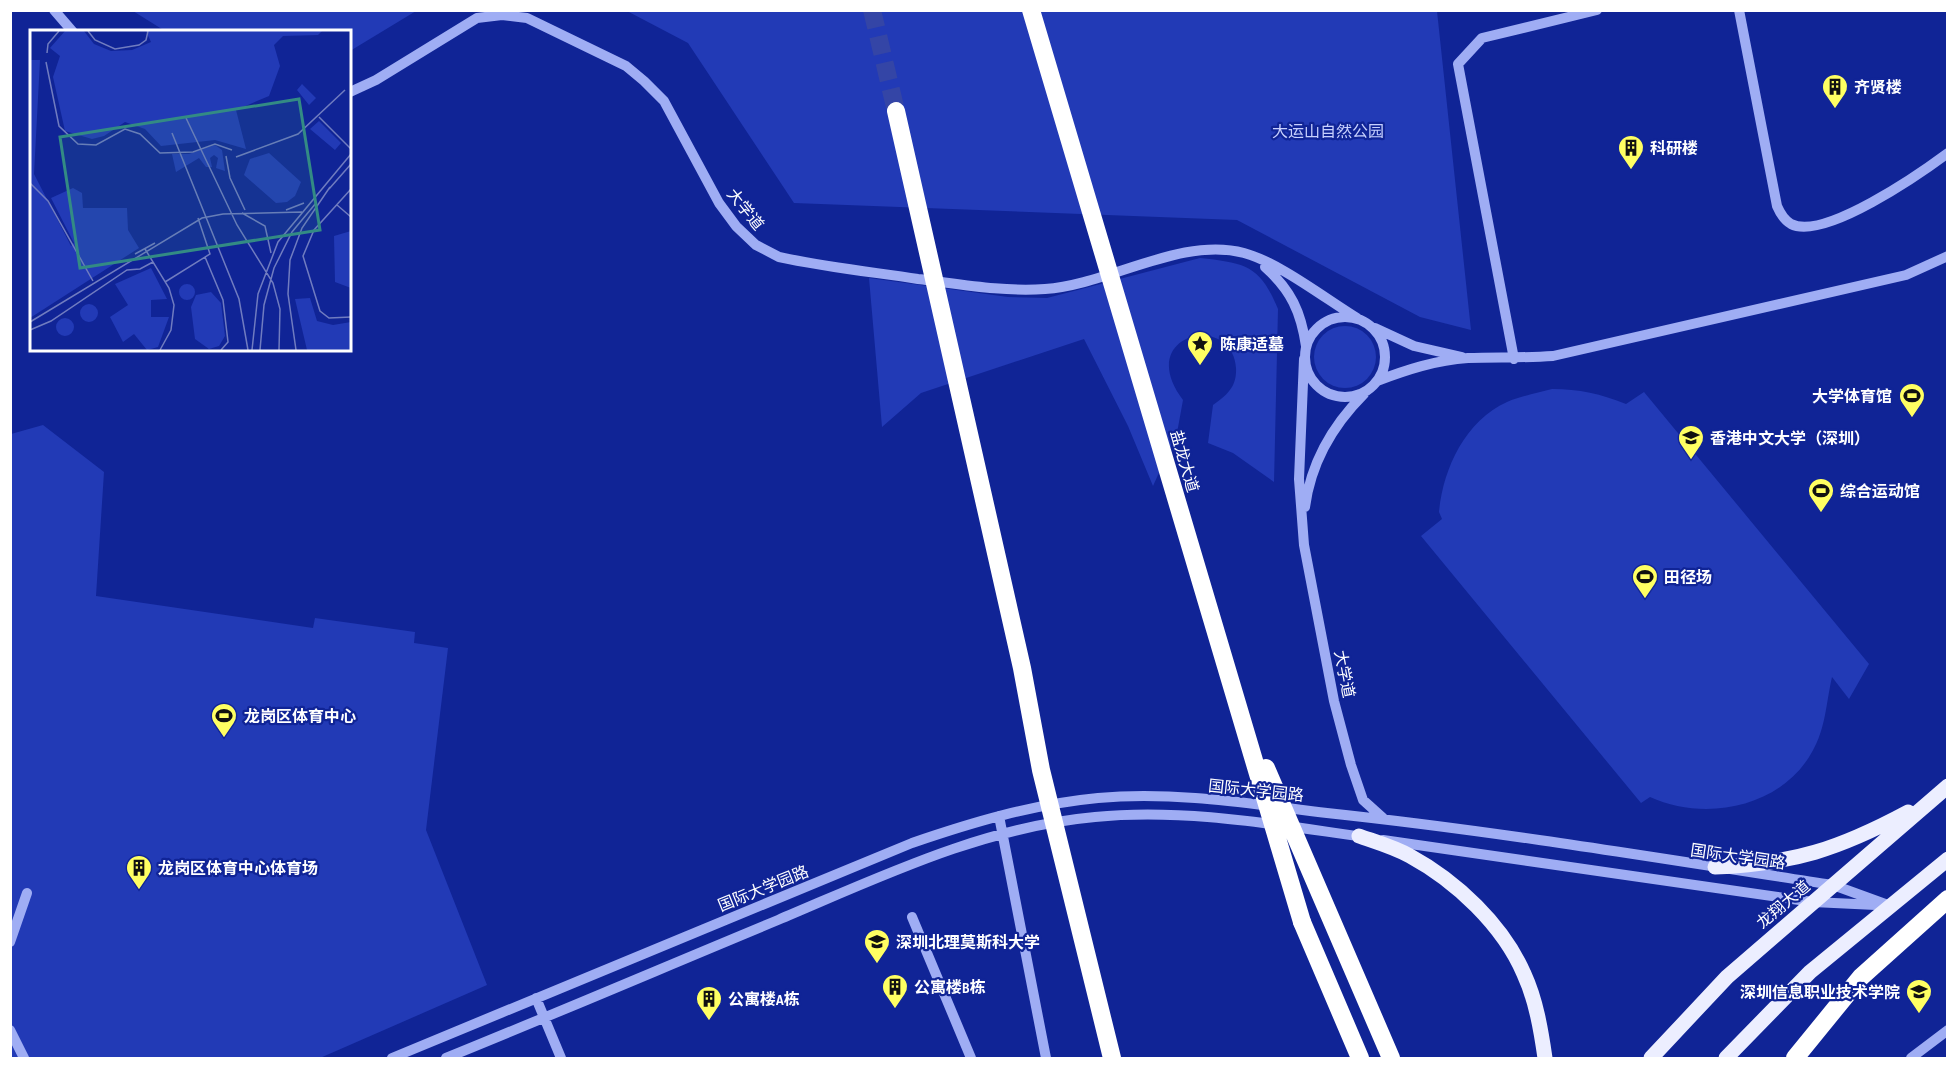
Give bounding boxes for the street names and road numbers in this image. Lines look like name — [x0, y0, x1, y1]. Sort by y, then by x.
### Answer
street label: 大学道 — [722, 185, 767, 235]
street label: 盐龙大道 — [1166, 428, 1202, 495]
street label: 大学道 — [1330, 649, 1357, 700]
street label: 国际大学园路 — [1207, 777, 1305, 806]
street label: 国际大学园路 — [1689, 841, 1787, 874]
street label: 国际大学园路 — [715, 863, 812, 916]
street label: 龙翔大道 — [1753, 877, 1815, 933]

